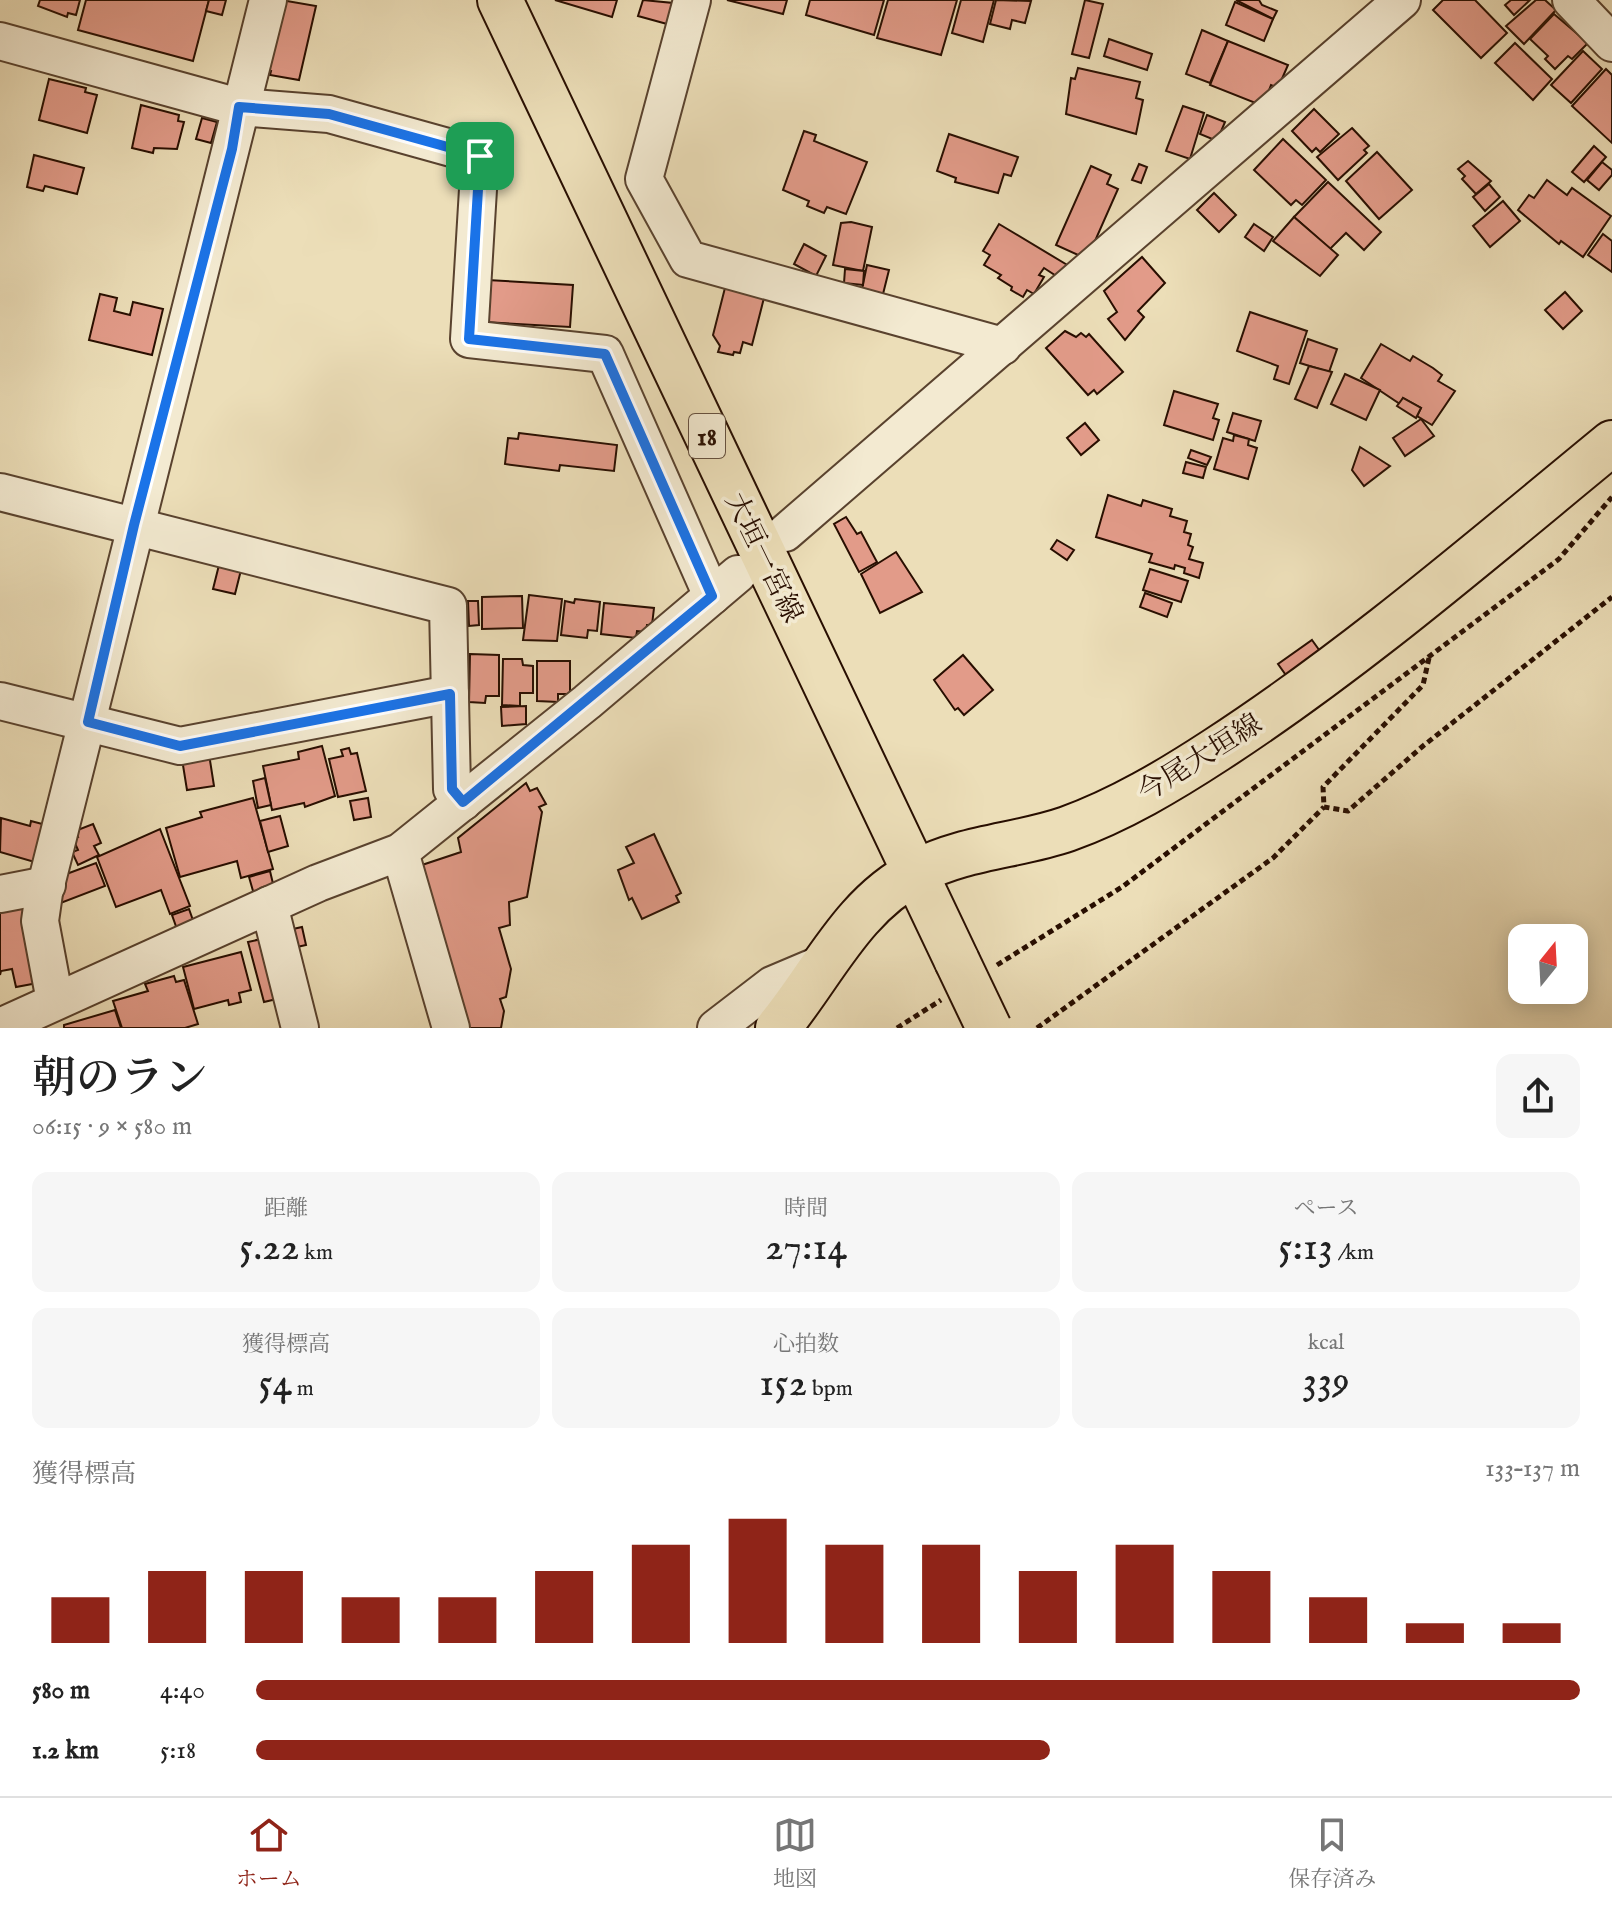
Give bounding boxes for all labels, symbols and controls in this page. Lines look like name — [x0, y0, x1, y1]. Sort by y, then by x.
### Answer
pin — [446, 122, 514, 190]
icon: arrive — [458, 134, 502, 178]
road number: 18 — [689, 414, 725, 458]
street label: 大垣一宮線 — [716, 488, 809, 629]
street label: 今尾大垣線 — [1132, 707, 1269, 811]
north arrow — [1508, 924, 1588, 1004]
map controls — [1508, 924, 1588, 1004]
text: 朝のラン — [32, 1052, 208, 1108]
button: share — [1496, 1054, 1580, 1138]
text: 06:15 · 9 × 580 m — [32, 1110, 192, 1143]
text: 距離 — [264, 1195, 308, 1223]
text: 時間 — [784, 1195, 828, 1223]
text: ペース — [1294, 1195, 1358, 1223]
text: 5.22 — [239, 1223, 300, 1274]
text: 27:14 — [765, 1223, 847, 1274]
text: 5:13 — [1278, 1223, 1333, 1274]
text: km — [300, 1239, 333, 1267]
text: /km — [1333, 1239, 1374, 1267]
text: kcal — [1308, 1329, 1344, 1357]
text: 獲得標高 — [242, 1331, 330, 1359]
text: 心拍数 — [773, 1331, 839, 1359]
text: 339 — [1302, 1357, 1350, 1408]
text: 54 — [258, 1359, 292, 1410]
text: 152 — [759, 1359, 807, 1410]
text: m — [292, 1375, 314, 1403]
text: bpm — [807, 1375, 853, 1403]
text: 133–137 m — [1485, 1452, 1580, 1485]
text: 獲得標高 — [32, 1458, 136, 1491]
text: 580 m — [32, 1674, 90, 1707]
text: 4:40 — [160, 1674, 205, 1707]
text: 1.2 km — [32, 1734, 99, 1767]
text: 5:18 — [160, 1734, 196, 1767]
tab: ホーム — [236, 1813, 302, 1894]
tab: 地図 — [773, 1813, 817, 1894]
tab: 保存済み — [1288, 1813, 1376, 1894]

